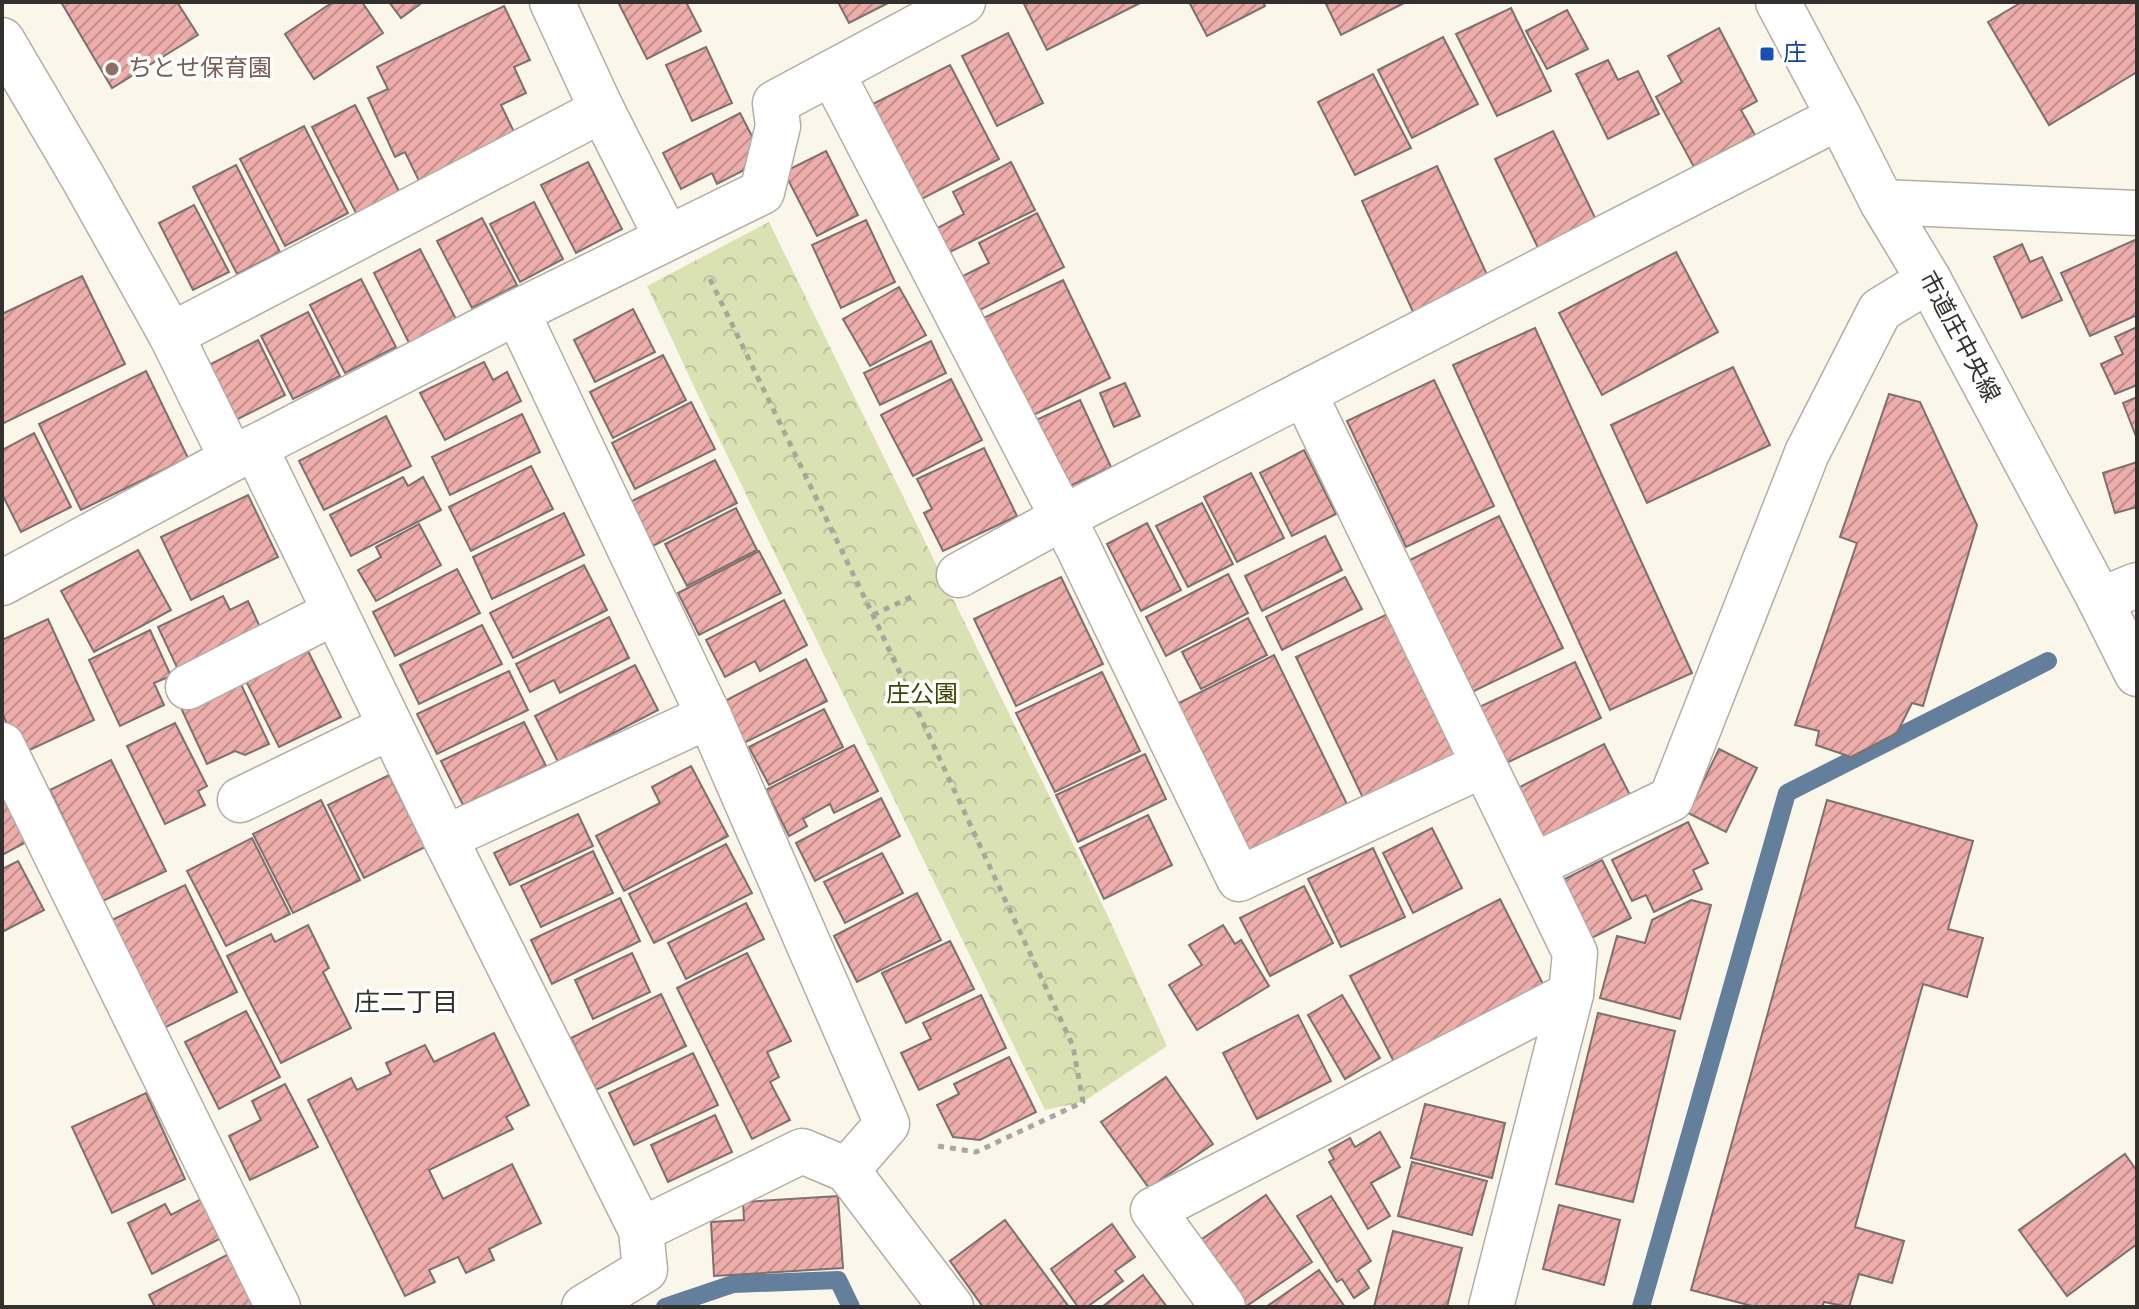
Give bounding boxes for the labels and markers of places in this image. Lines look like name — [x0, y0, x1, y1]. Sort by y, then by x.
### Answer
place label: 庄 — [1783, 40, 1807, 66]
marker: 庄 — [1758, 45, 1776, 63]
place label: ちとせ保育園 — [128, 55, 272, 81]
marker: ちとせ保育園 — [103, 60, 121, 78]

